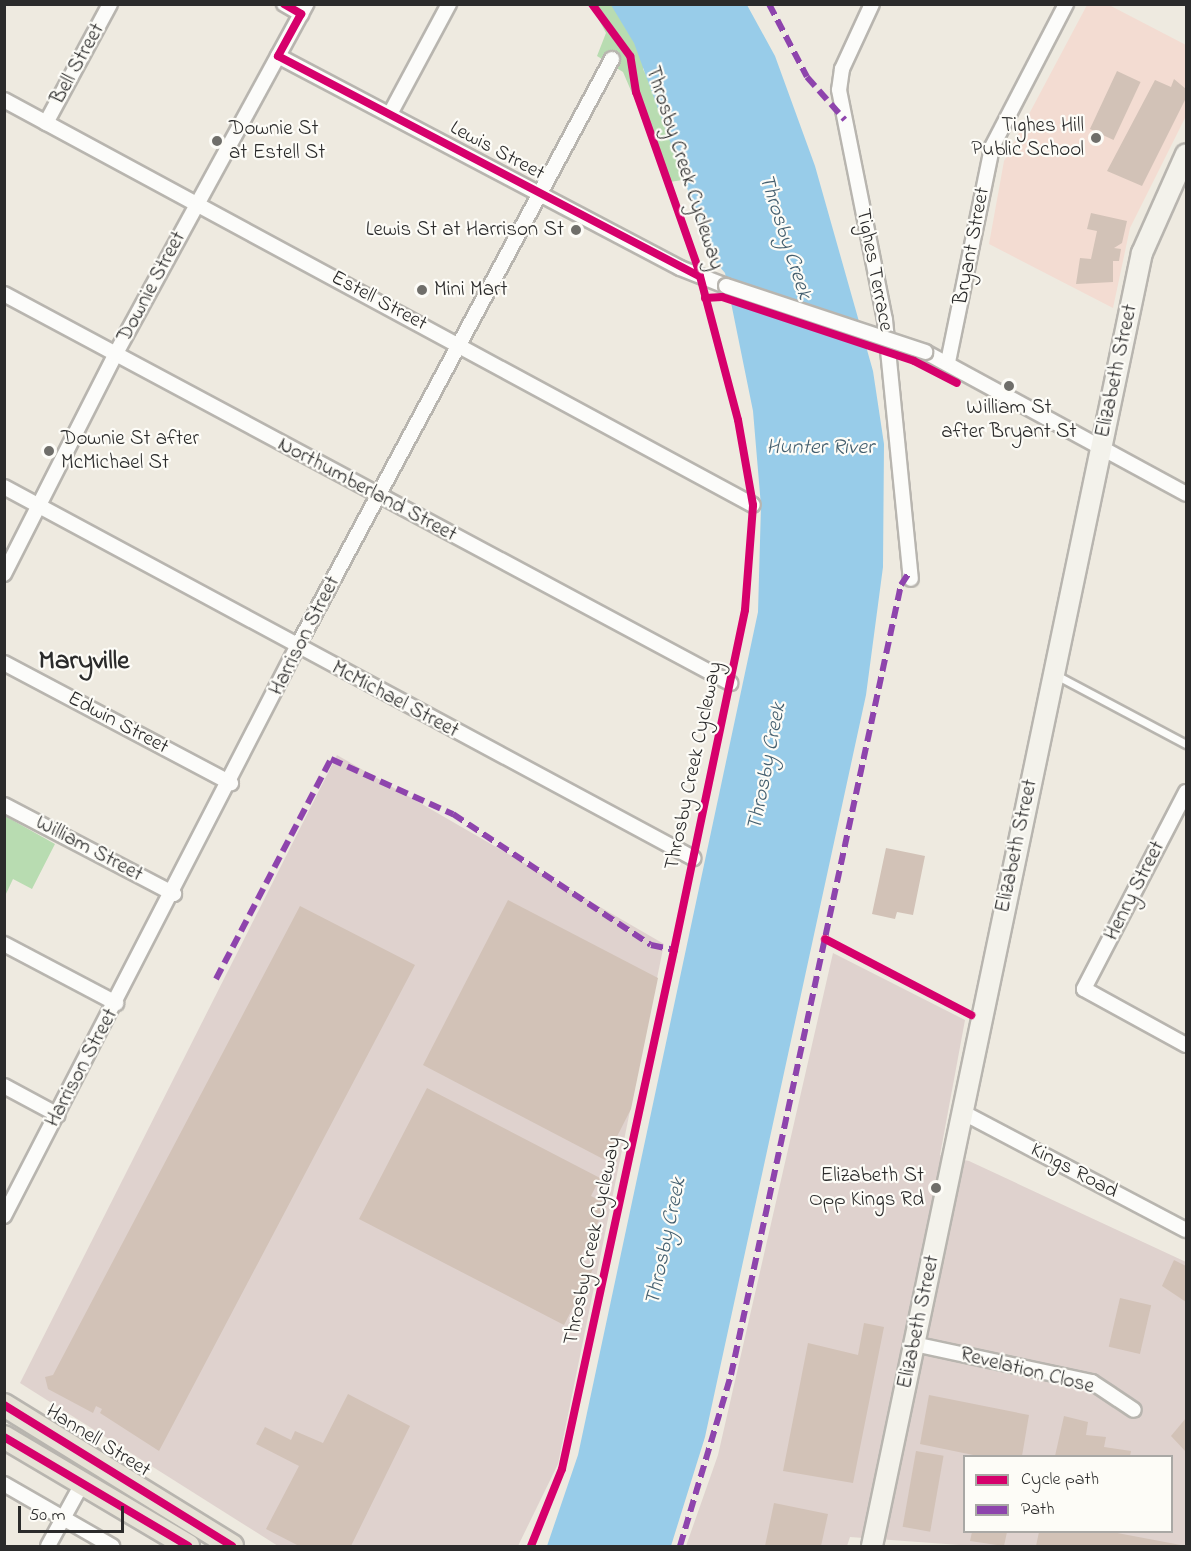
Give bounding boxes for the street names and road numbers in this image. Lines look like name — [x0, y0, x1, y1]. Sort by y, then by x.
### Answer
street label: Bell Street — [45, 19, 111, 109]
street label: Throsby Creek Cycleway — [639, 63, 729, 273]
street label: Lewis Street — [445, 116, 549, 186]
street label: Bryant Street — [948, 185, 996, 307]
street label: Tighes Terrace — [850, 207, 898, 333]
street label: Downie Street — [112, 227, 192, 347]
street label: Estell Street — [327, 265, 431, 337]
street label: Elizabeth Street — [1091, 302, 1143, 440]
street label: Northumberland Street — [273, 432, 461, 548]
street label: Harrison Street — [264, 572, 346, 700]
street label: McMichael Street — [327, 656, 463, 744]
street label: Throsby Creek Cycleway — [660, 660, 728, 872]
street label: Edwin Street — [63, 686, 173, 760]
street label: Elizabeth Street — [991, 777, 1043, 915]
street label: William Street — [31, 810, 147, 888]
street label: Henry Street — [1099, 837, 1171, 945]
street label: Harrison Street — [40, 1004, 124, 1132]
street label: Throsby Creek Cycleway — [559, 1135, 627, 1347]
street label: Kings Road — [1026, 1137, 1122, 1205]
street label: Elizabeth Street — [893, 1253, 945, 1391]
street label: Revelation Close — [957, 1342, 1097, 1400]
street label: Hannell Street — [41, 1399, 155, 1483]

